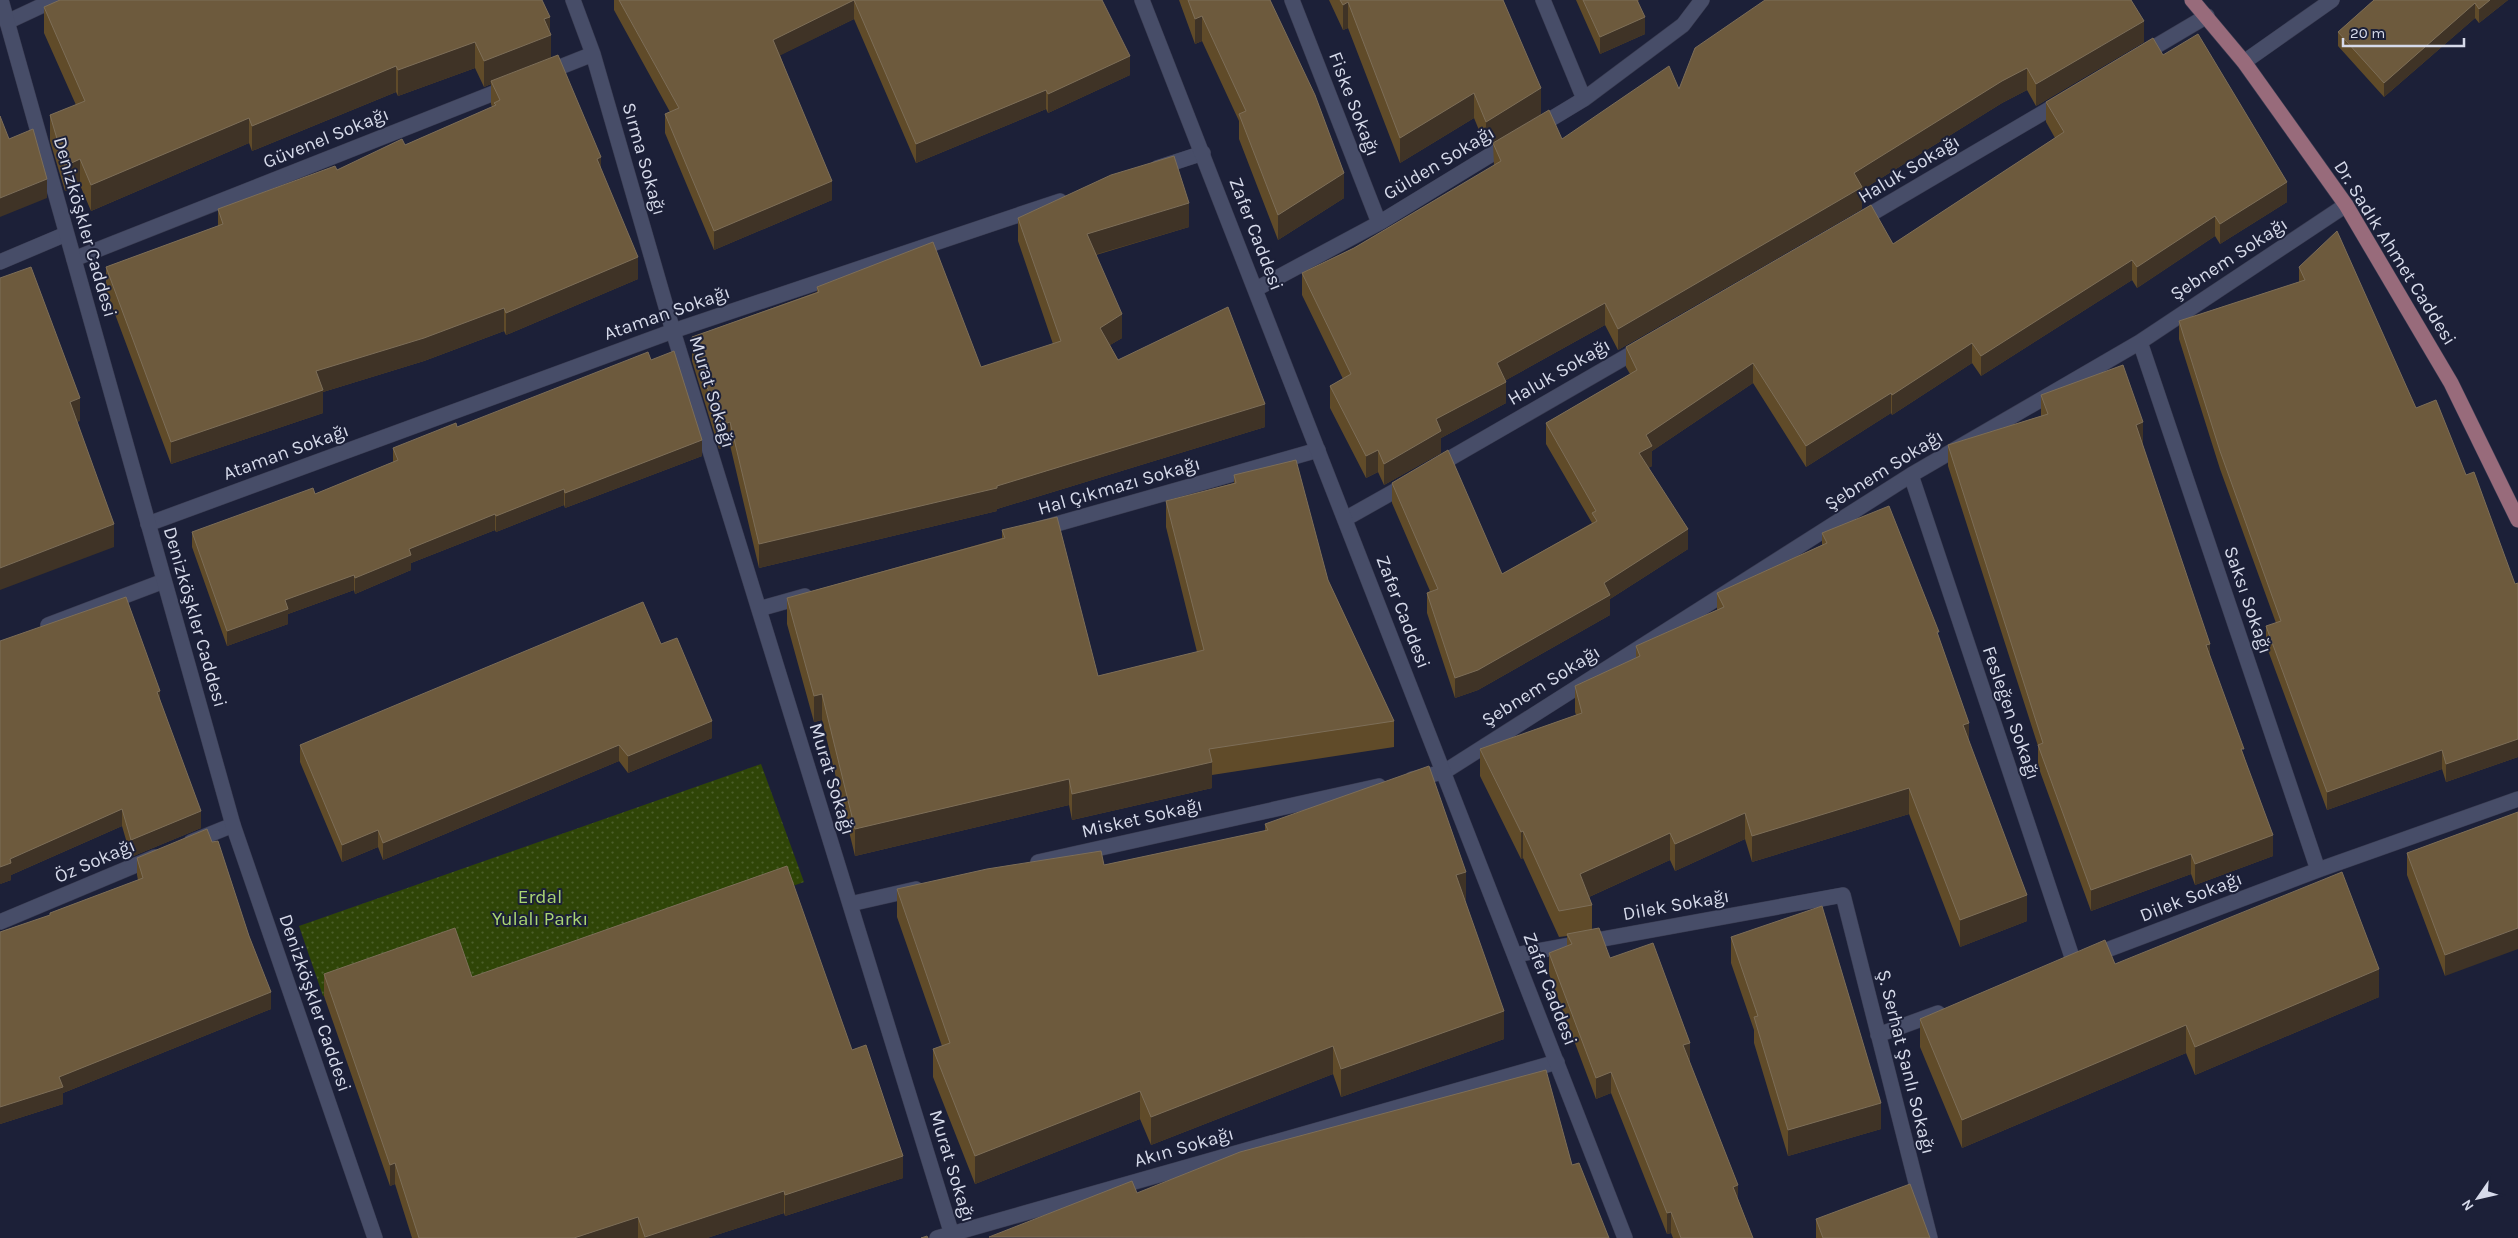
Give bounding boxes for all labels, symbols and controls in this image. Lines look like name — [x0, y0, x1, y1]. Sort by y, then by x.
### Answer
scale bar — [2343, 15, 2464, 47]
text: 20 m — [2350, 24, 2385, 42]
street label: Fiske Sokağı — [1324, 49, 1384, 159]
street label: Sırma Sokağı — [617, 100, 671, 218]
street label: Güvenel Sokağı — [260, 103, 392, 173]
street label: Gülden Sokağı — [1380, 121, 1498, 205]
street label: Haluk Sokağı — [1854, 130, 1964, 208]
street label: Denizköşkler Caddesi — [49, 134, 121, 320]
street label: Dr. Sadık Ahmet Caddesi — [2329, 157, 2461, 349]
street label: Zafer Caddesi — [1224, 174, 1288, 294]
street label: Şebnem Sokağı — [2166, 213, 2292, 305]
street label: Ataman Sokağı — [601, 281, 733, 345]
street label: Murat Sokağı — [685, 333, 739, 451]
street label: Haluk Sokağı — [1504, 334, 1614, 410]
street label: Ataman Sokağı — [220, 419, 352, 485]
street label: Şebnem Sokağı — [1821, 425, 1947, 515]
street label: Hal Çıkmazı Sokağı — [1035, 452, 1203, 520]
street label: Denizköşkler Caddesi — [159, 524, 231, 710]
street label: Saksı Sokağı — [2219, 543, 2277, 657]
street label: Zafer Caddesi — [1371, 552, 1435, 672]
street label: Şebnem Sokağı — [1478, 641, 1604, 731]
street label: Fesleğen Sokağı — [1978, 643, 2044, 783]
street label: Murat Sokağı — [805, 720, 859, 838]
street label: Misket Sokağı — [1079, 793, 1205, 843]
street label: Öz Sokağı — [51, 834, 139, 888]
street label: Dilek Sokağı — [2137, 867, 2245, 927]
street label: Dilek Sokağı — [1621, 885, 1731, 925]
park label: Erdal Yulalı Parkı — [492, 886, 588, 930]
street label: Denizköşkler Caddesi — [274, 911, 356, 1095]
street label: Zafer Caddesi — [1518, 929, 1582, 1049]
street label: Ş. Serhat Şanlı Sokağı — [1872, 967, 1940, 1157]
street label: Murat Sokağı — [925, 1107, 979, 1225]
street label: Akın Sokağı — [1132, 1122, 1236, 1172]
north arrow — [2453, 1173, 2503, 1223]
text: N — [2458, 1196, 2477, 1214]

